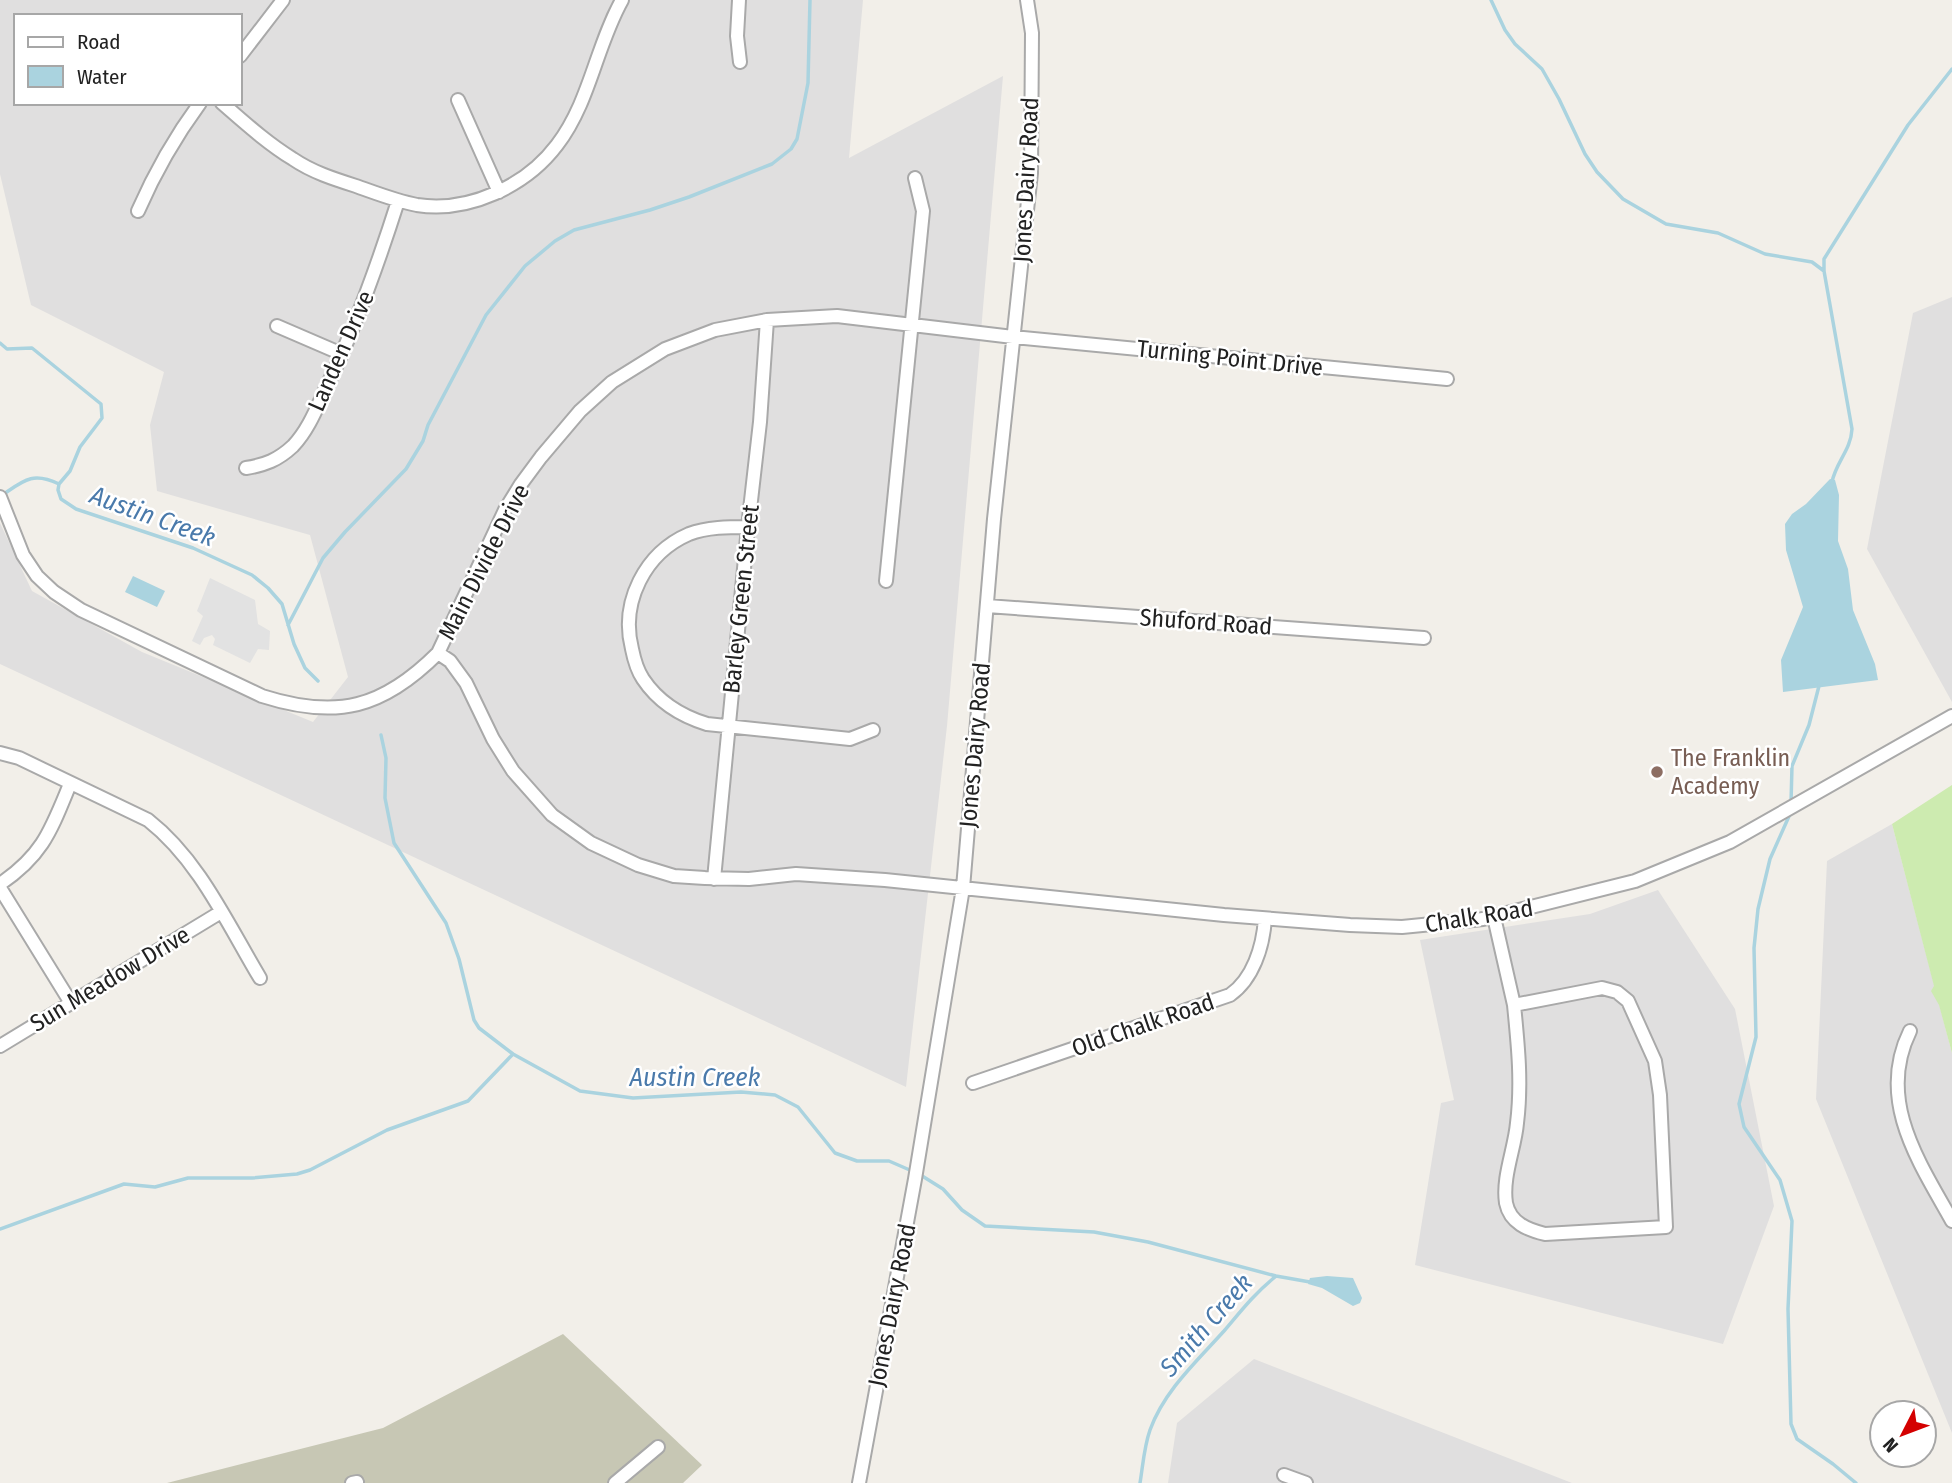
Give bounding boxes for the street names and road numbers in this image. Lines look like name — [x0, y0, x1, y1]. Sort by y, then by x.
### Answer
street label: Jones Dairy Road — [1008, 97, 1044, 263]
street label: Landen Drive — [302, 287, 380, 415]
street label: Turning Point Drive — [1136, 334, 1324, 382]
street label: Main Divide Drive — [433, 479, 535, 645]
street label: Barley Green Street — [717, 503, 765, 695]
street label: Shuford Road — [1139, 603, 1273, 641]
street label: Jones Dairy Road — [954, 661, 996, 829]
street label: Chalk Road — [1423, 894, 1535, 938]
street label: Sun Meadow Drive — [25, 920, 195, 1038]
street label: Old Chalk Road — [1068, 988, 1218, 1062]
street label: Jones Dairy Road — [862, 1221, 922, 1389]

